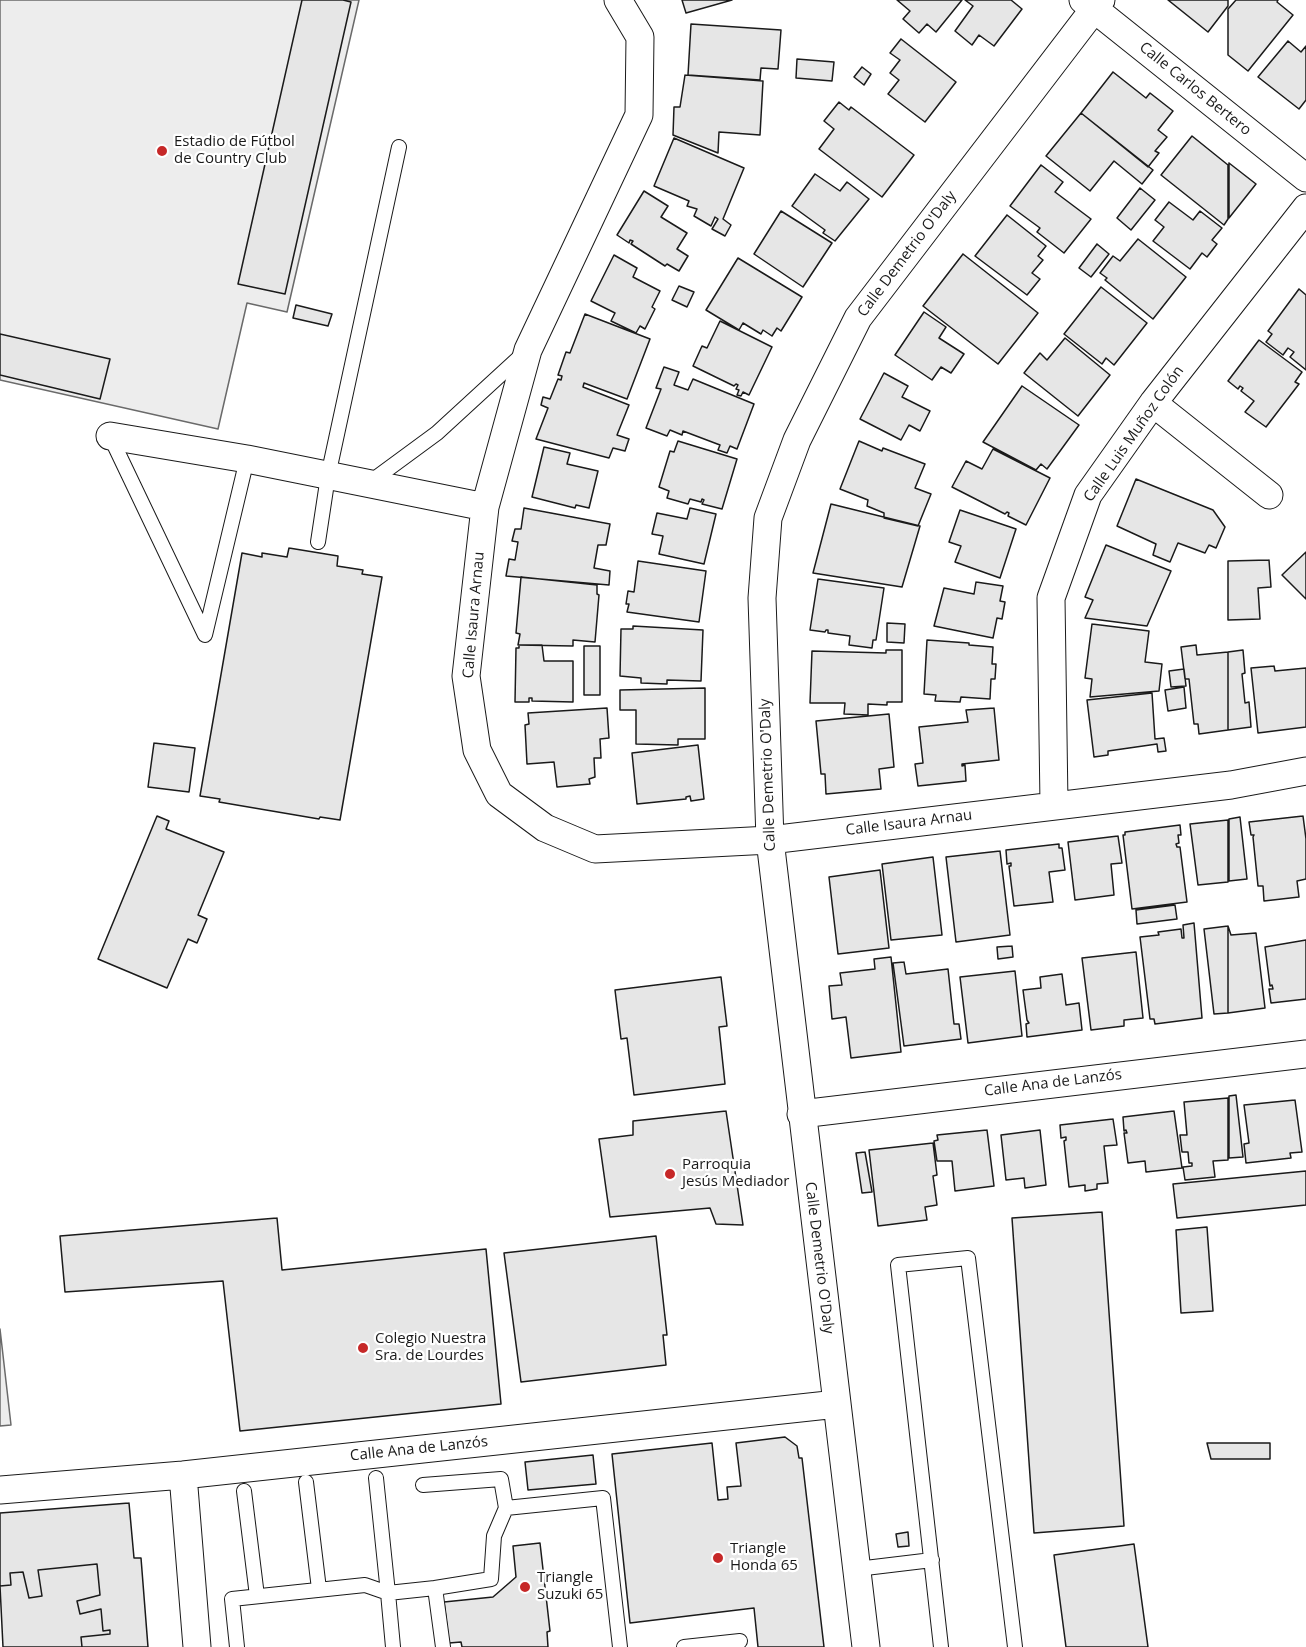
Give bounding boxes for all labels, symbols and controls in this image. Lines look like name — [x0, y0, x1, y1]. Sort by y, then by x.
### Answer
street label: Calle Carlos Bertero — [1135, 38, 1255, 140]
place label: Estadio de Fútbol de Country Club — [174, 133, 295, 168]
marker: Estadio de Fútbol de Country Club — [155, 144, 169, 158]
street label: Calle Demetrio O'Daly — [854, 188, 960, 320]
street label: Calle Luis Muñoz Colón — [1080, 363, 1188, 505]
street label: Calle Isaura Arnau — [459, 551, 489, 679]
street label: Calle Demetrio O'Daly — [756, 698, 780, 852]
street label: Calle Isaura Arnau — [845, 806, 973, 840]
street label: Calle Ana de Lanzós — [983, 1066, 1123, 1100]
place label: Parroquia Jesús Mediador — [682, 1156, 789, 1191]
marker: Parroquia Jesús Mediador — [663, 1167, 677, 1181]
street label: Calle Demetrio O'Daly — [801, 1181, 837, 1335]
place label: Colegio Nuestra Sra. de Lourdes — [375, 1330, 486, 1365]
marker: Colegio Nuestra Sra. de Lourdes — [356, 1341, 370, 1355]
street label: Calle Ana de Lanzós — [349, 1433, 489, 1465]
place label: Triangle Honda 65 — [730, 1540, 798, 1575]
marker: Triangle Honda 65 — [711, 1551, 725, 1565]
place label: Triangle Suzuki 65 — [537, 1569, 603, 1604]
marker: Triangle Suzuki 65 — [518, 1580, 532, 1594]

